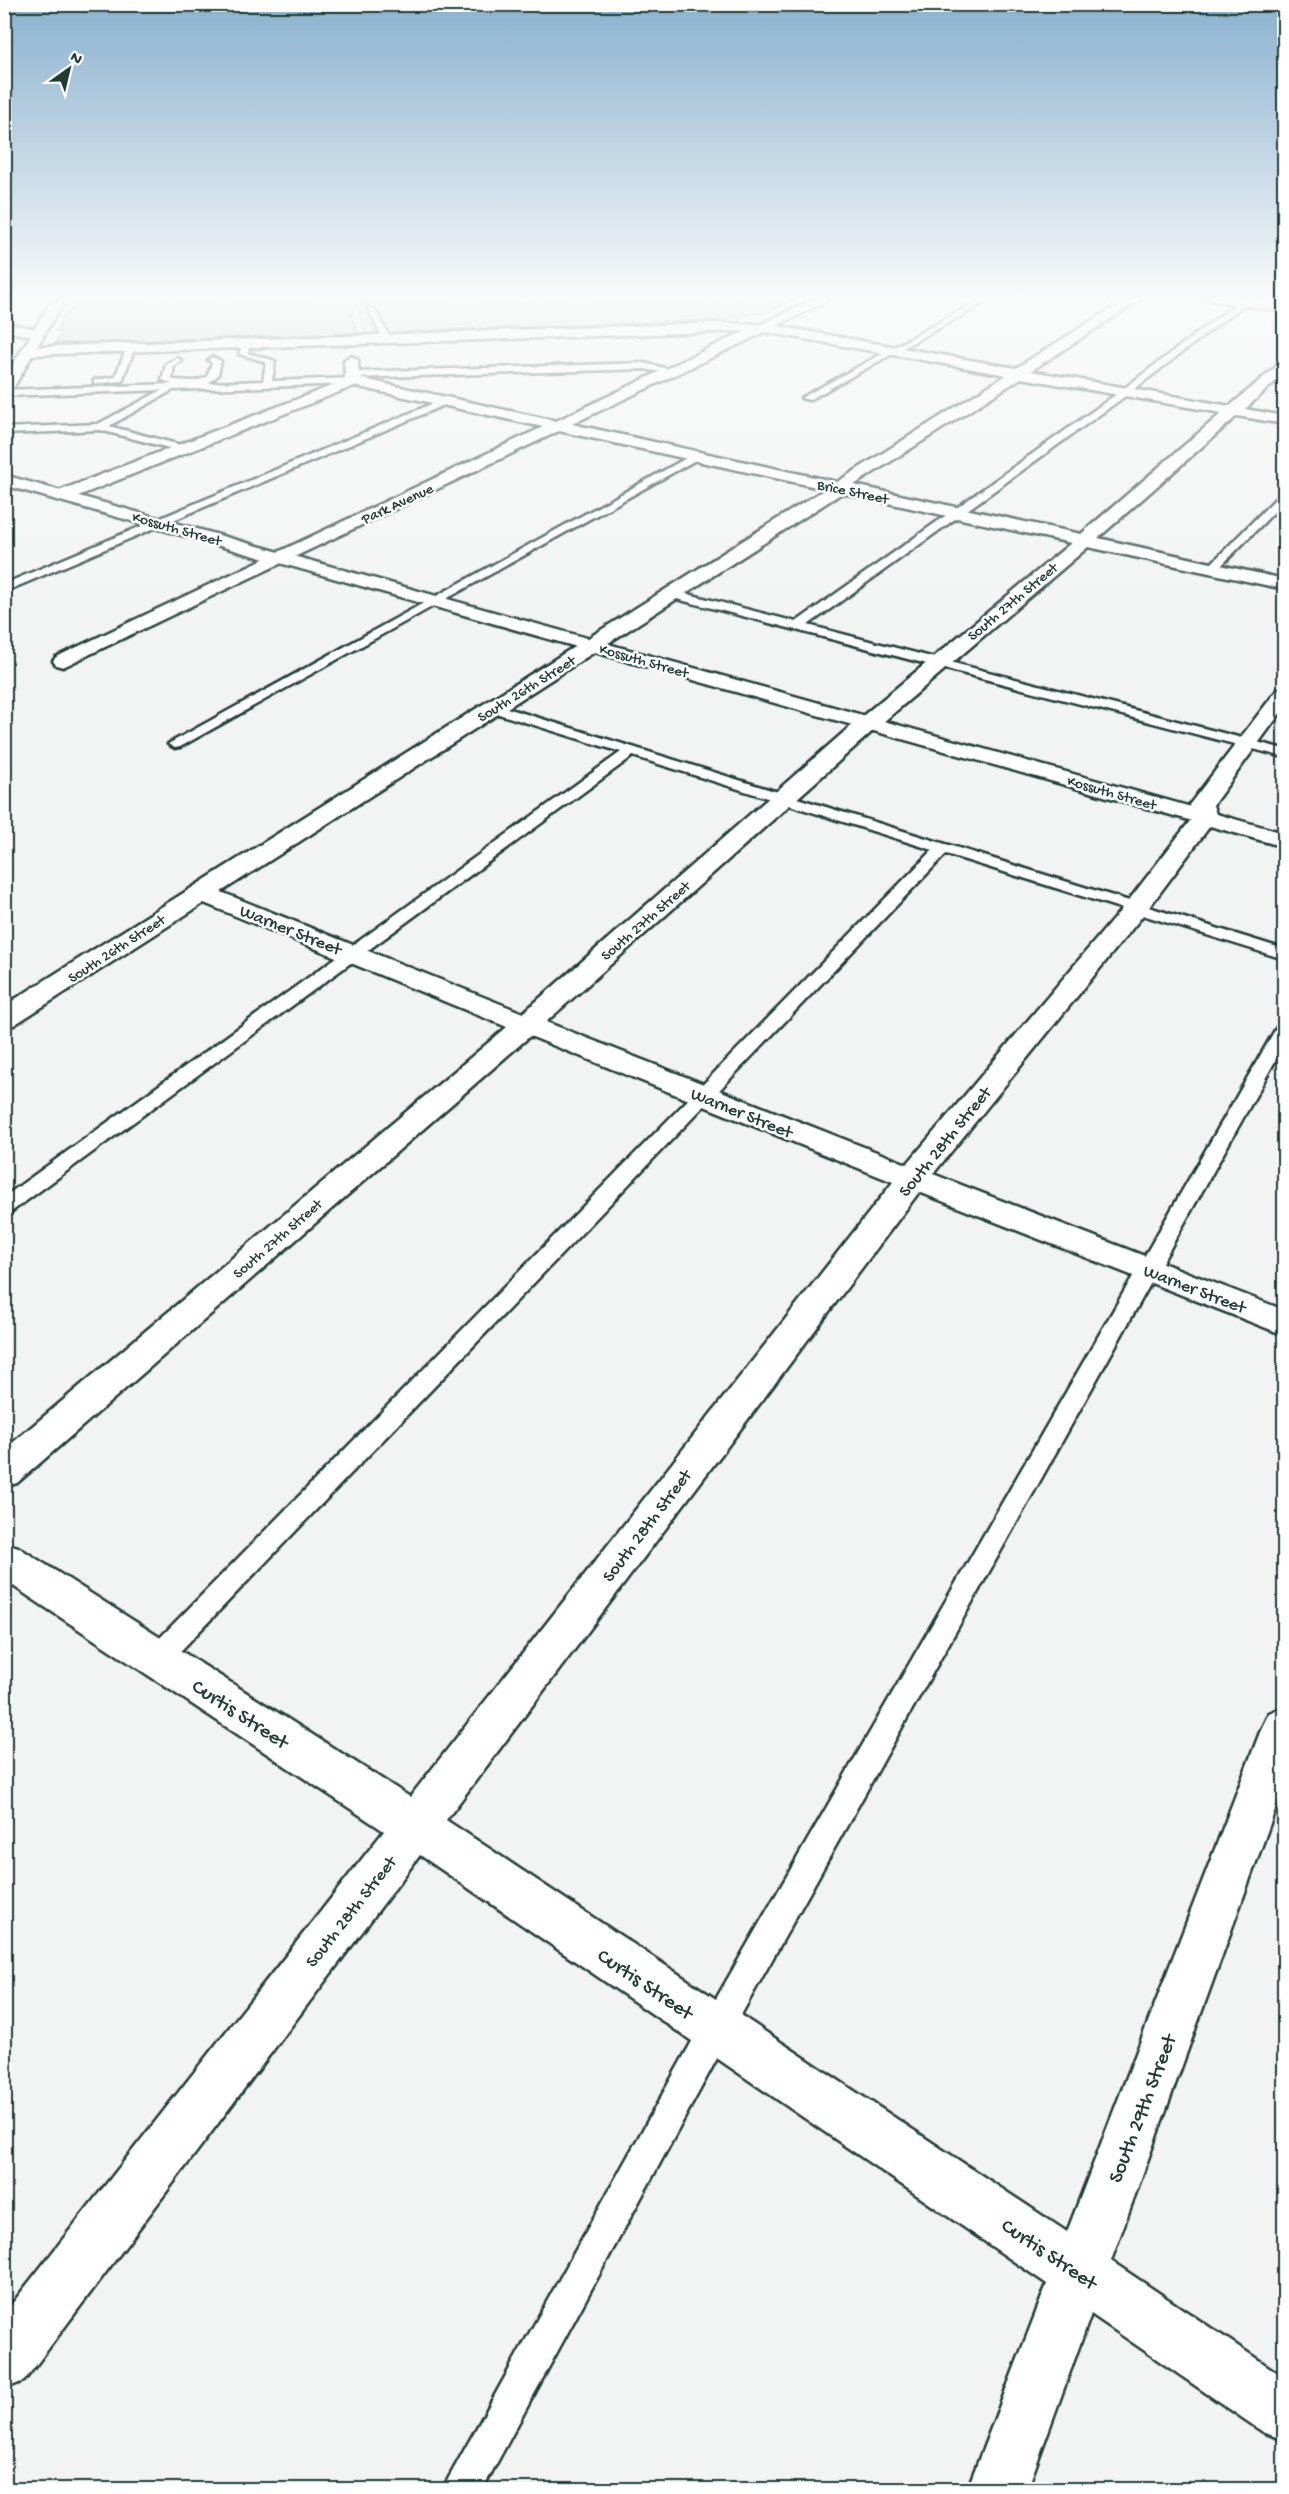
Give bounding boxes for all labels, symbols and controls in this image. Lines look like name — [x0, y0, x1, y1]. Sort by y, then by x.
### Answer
north arrow — [39, 39, 99, 99]
text: N — [66, 49, 86, 71]
street label: Brice Street — [814, 476, 892, 510]
street label: Park Avenue — [358, 480, 437, 530]
street label: Kossuth Street — [130, 509, 225, 552]
street label: South 27th Street — [964, 558, 1064, 646]
street label: Kossuth Street — [597, 641, 692, 684]
street label: South 26th Street — [475, 651, 581, 727]
street label: Kossuth Street — [1065, 773, 1160, 816]
street label: South 27th Street — [598, 877, 696, 965]
street label: Warner Street — [236, 901, 346, 962]
street label: South 26th Street — [65, 911, 171, 988]
street label: South 28th Street — [895, 1082, 998, 1202]
street label: Warner Street — [687, 1084, 797, 1145]
street label: South 27th Street — [230, 1195, 328, 1283]
street label: Warner Street — [1140, 1261, 1250, 1320]
street label: South 28th Street — [599, 1465, 698, 1587]
street label: Curtis Street — [186, 1675, 294, 1758]
street label: South 28th Street — [302, 1851, 403, 1972]
street label: Curtis Street — [591, 1945, 699, 2029]
street label: South 29th Street — [1104, 2029, 1185, 2187]
street label: Curtis Street — [995, 2215, 1103, 2299]

